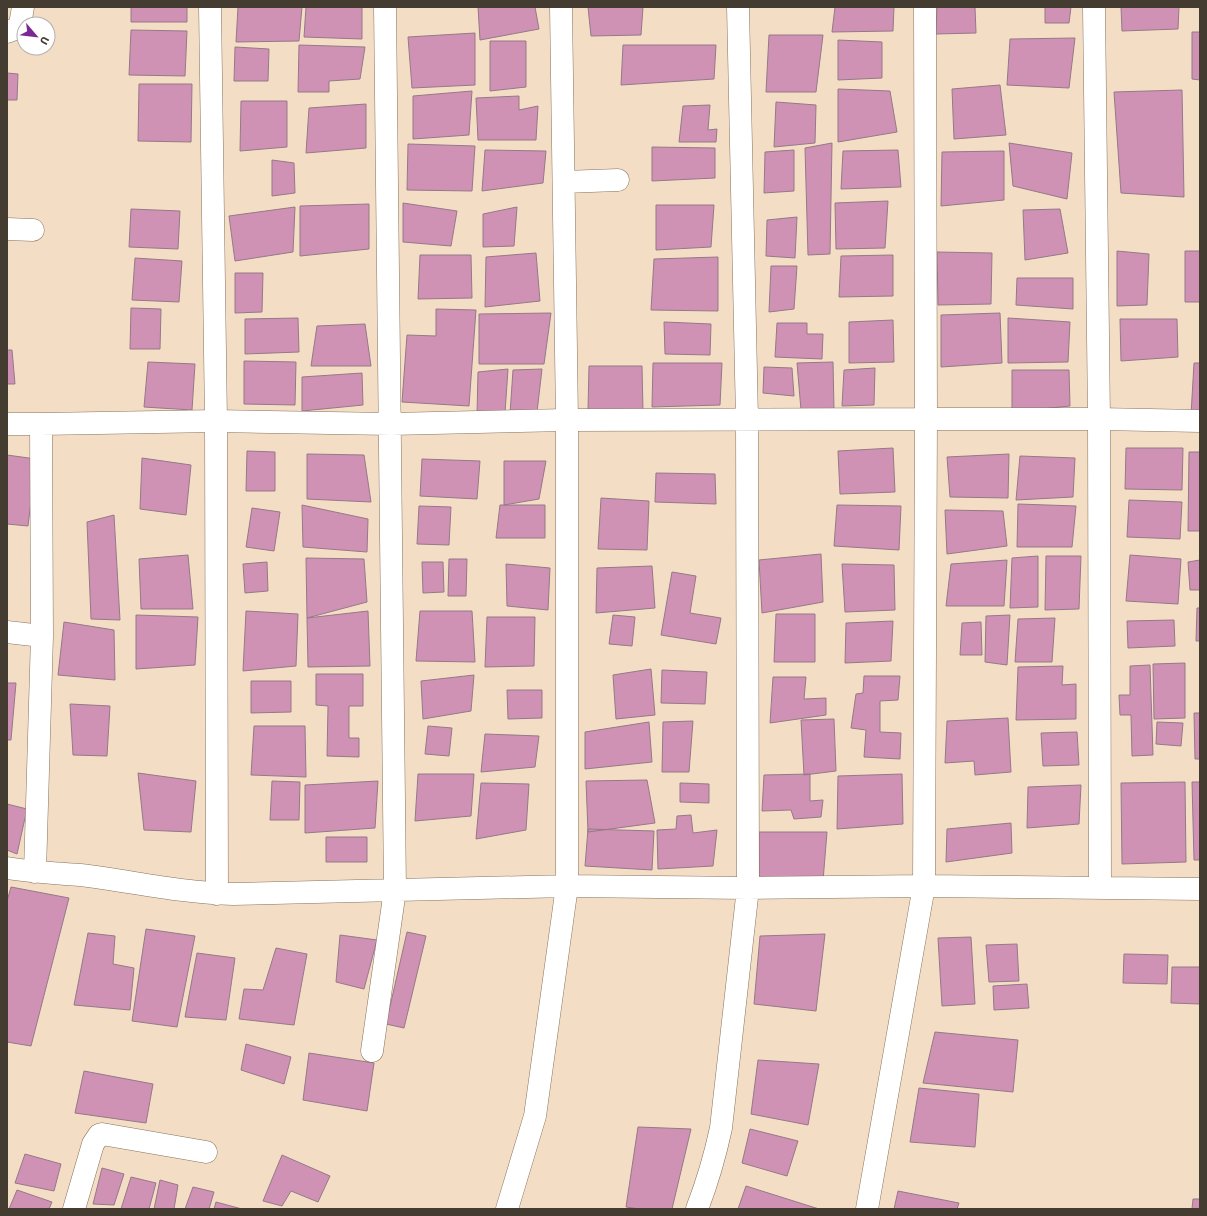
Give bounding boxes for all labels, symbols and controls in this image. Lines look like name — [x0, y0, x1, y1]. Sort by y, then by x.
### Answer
north arrow — [16, 16, 56, 56]
text: U — [37, 34, 52, 47]

